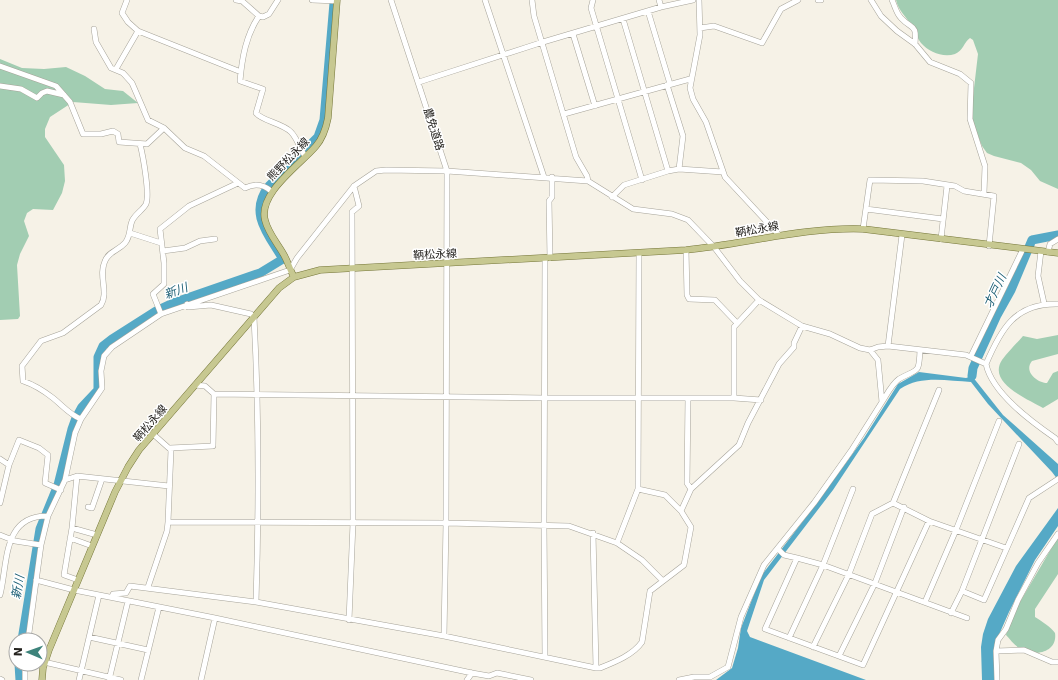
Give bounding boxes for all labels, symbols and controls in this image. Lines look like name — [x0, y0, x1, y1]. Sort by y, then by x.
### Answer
street label: 農免道路 — [421, 106, 447, 152]
street label: 熊野松永線 — [265, 135, 312, 184]
street label: 鞆松永線 — [734, 219, 780, 240]
street label: 鞆松永線 — [413, 247, 457, 262]
water label: 才戸川 — [981, 270, 1010, 310]
water label: 新川 — [162, 280, 192, 302]
street label: 鞆松永線 — [131, 402, 170, 444]
water label: 新川 — [9, 572, 27, 600]
north arrow — [8, 632, 48, 672]
text: N — [12, 647, 25, 657]

